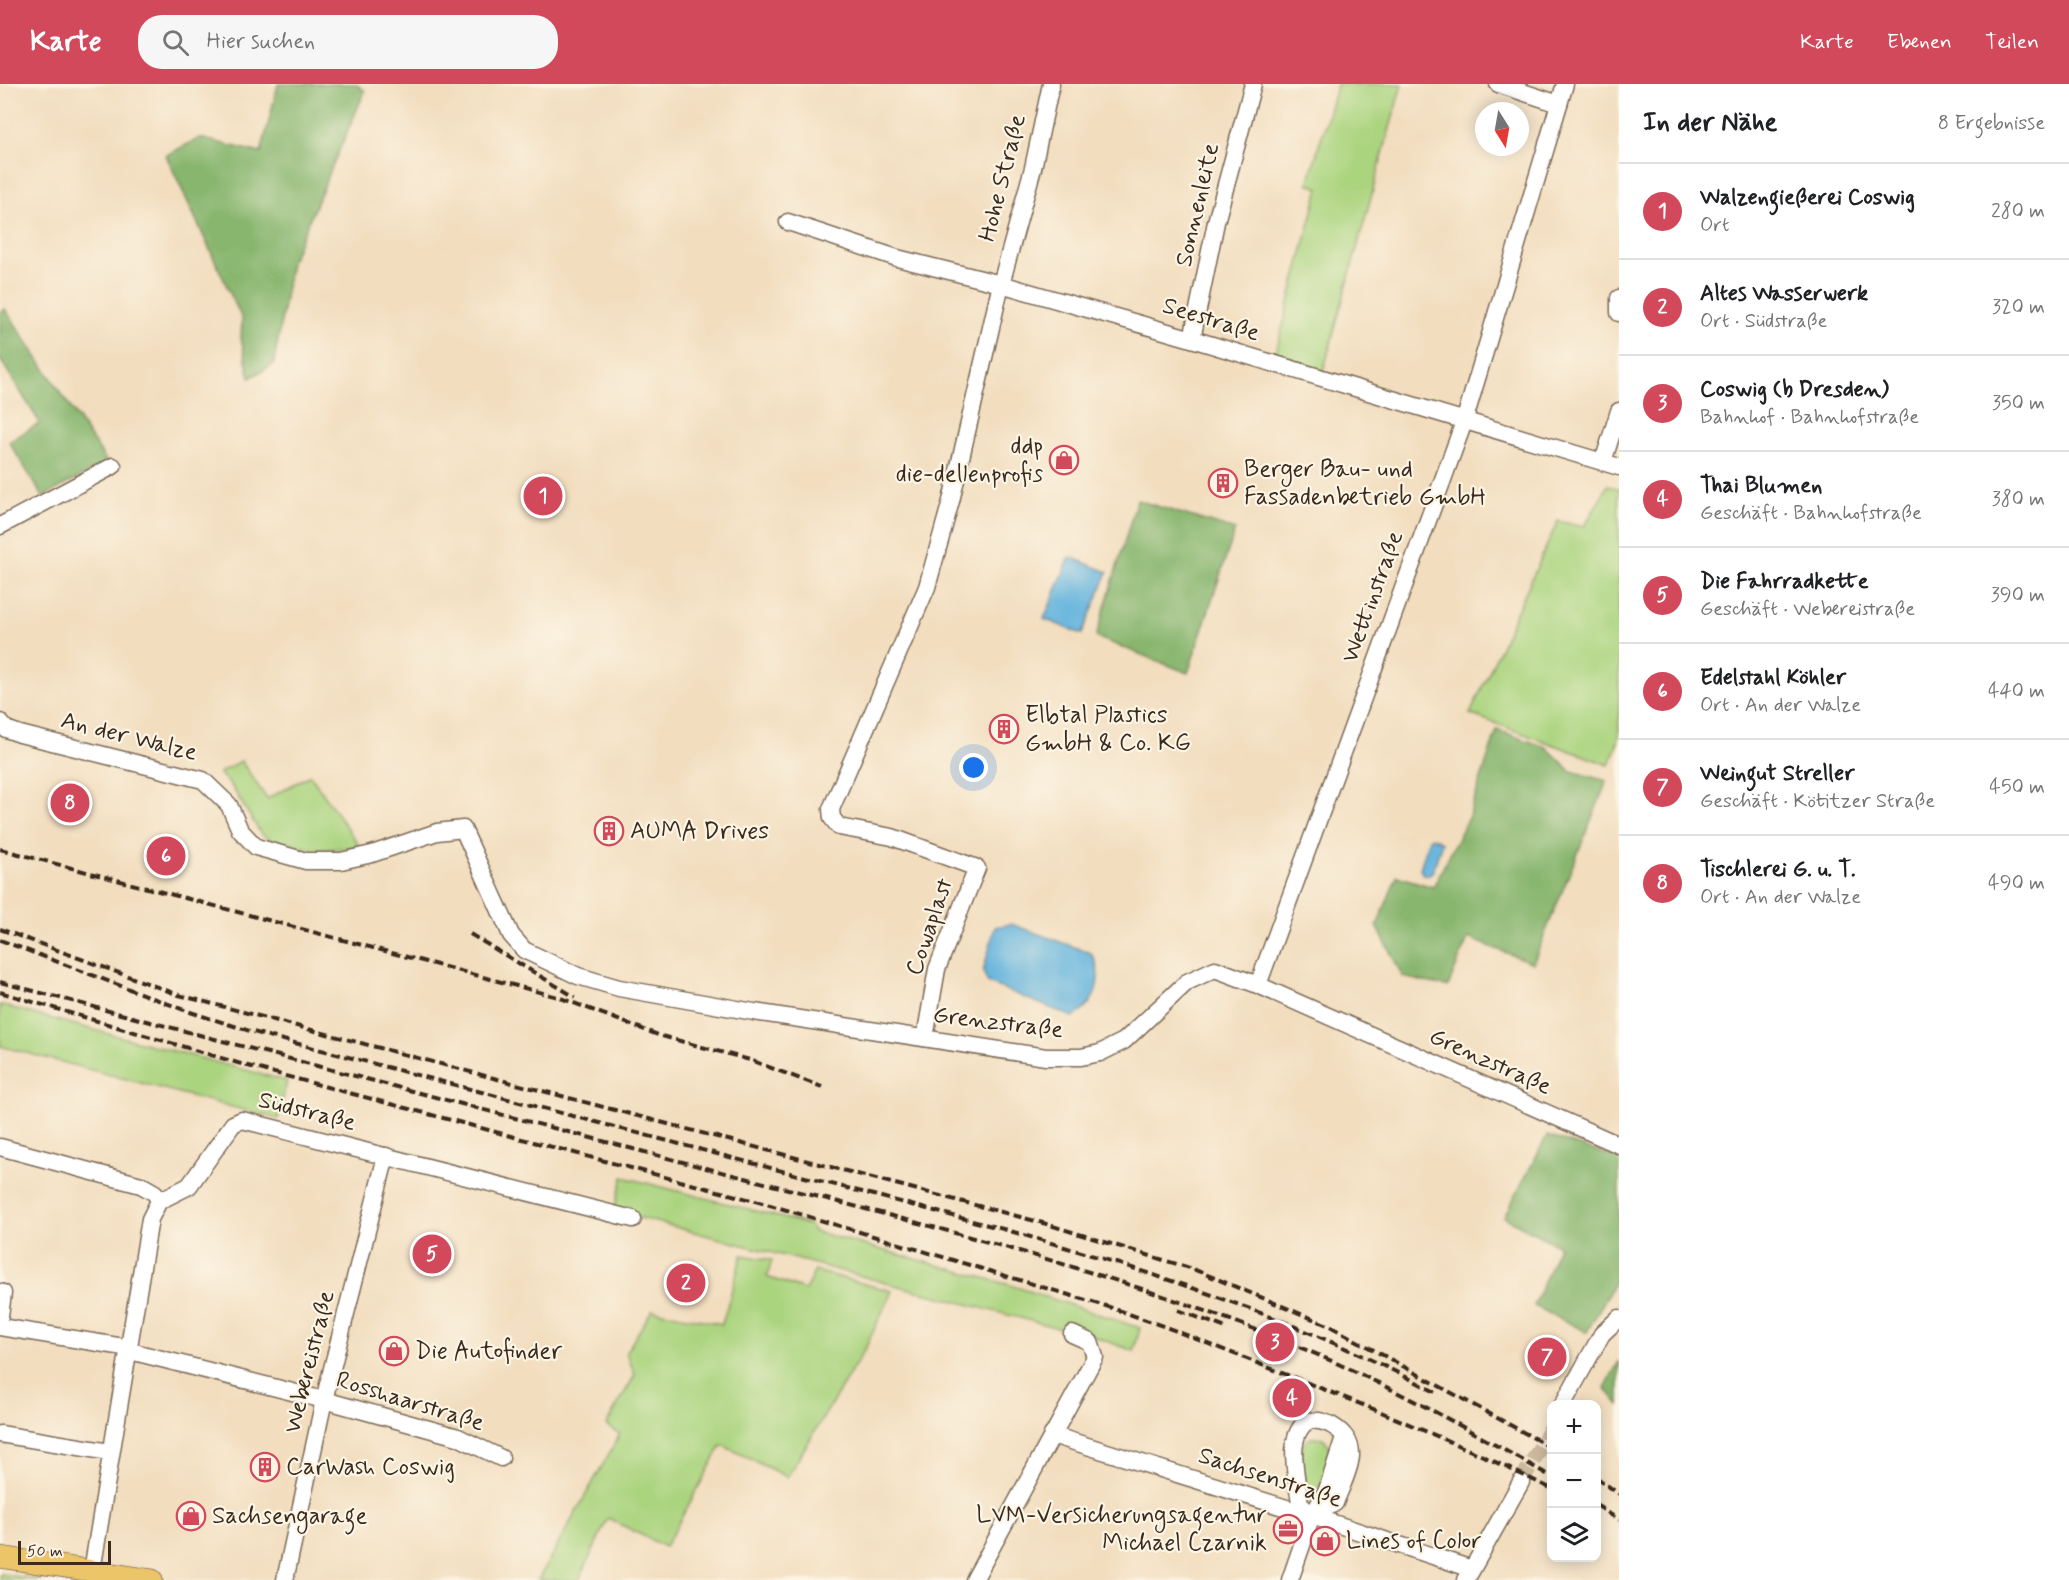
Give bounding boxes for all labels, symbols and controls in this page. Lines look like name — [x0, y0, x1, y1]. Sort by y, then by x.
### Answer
search box — [138, 15, 558, 69]
text: Karte — [30, 24, 102, 61]
icon: search — [159, 26, 192, 59]
text: Hier suchen — [207, 28, 315, 56]
text: Karte — [1800, 28, 1854, 56]
text: Ebenen — [1887, 28, 1952, 56]
text: Teilen — [1985, 28, 2039, 56]
north arrow — [1475, 102, 1529, 156]
text: In der Nähe — [1643, 106, 1777, 140]
text: 8 Ergebnisse — [1938, 110, 2045, 137]
street label: Hohe Straße — [972, 111, 1034, 245]
street label: Sonnenleite — [1169, 140, 1227, 270]
text: Walzengießerei Coswig — [1700, 184, 1915, 212]
text: 1 — [1658, 198, 1667, 225]
text: 280 m — [1991, 198, 2045, 225]
text: Ort — [1700, 212, 1729, 239]
text: Altes Wasserwerk — [1700, 280, 1868, 308]
street label: Seestraße — [1159, 291, 1263, 349]
text: 2 — [1658, 294, 1667, 321]
text: 320 m — [1992, 294, 2045, 321]
text: Ort · Südstraße — [1700, 308, 1827, 335]
text: Coswig (b Dresden) — [1700, 376, 1889, 404]
text: 3 — [1658, 390, 1667, 417]
text: 350 m — [1992, 390, 2045, 417]
text: Bahnhof · Bahnhofstraße — [1700, 404, 1919, 431]
place label: ddp die-dellenprofis — [896, 431, 1043, 490]
shop icon: ddp die-dellenprofis — [1048, 444, 1080, 476]
place label: Berger Bau- und Fassadenbetrieb GmbH — [1244, 454, 1486, 513]
building icon: Berger Bau- und Fassadenbetrieb GmbH — [1207, 467, 1239, 499]
text: Thai Blumen — [1700, 472, 1822, 500]
pin: 1 — [524, 474, 562, 518]
text: 4 — [1657, 486, 1668, 513]
text: 380 m — [1992, 486, 2045, 513]
text: Geschäft · Bahnhofstraße — [1700, 500, 1922, 527]
street label: Wettinstraße — [1335, 527, 1411, 667]
text: Die Fahrradkette — [1700, 568, 1869, 596]
text: 5 — [1657, 582, 1669, 609]
text: 390 m — [1991, 582, 2045, 609]
text: Geschäft · Webereistraße — [1700, 596, 1915, 623]
text: Edelstahl Köhler — [1700, 664, 1846, 692]
text: 6 — [1657, 678, 1668, 705]
text: 440 m — [1988, 678, 2045, 705]
text: Ort · An der Walze — [1700, 692, 1861, 719]
place label: Elbtal Plastics GmbH & Co. KG — [1025, 700, 1191, 759]
street label: An der Walze — [58, 705, 201, 769]
building icon: Elbtal Plastics GmbH & Co. KG — [988, 713, 1020, 745]
your location — [959, 753, 988, 782]
text: Weingut Streller — [1700, 760, 1855, 788]
text: 7 — [1656, 774, 1669, 801]
text: 450 m — [1989, 774, 2045, 801]
pin: 8 — [50, 780, 90, 826]
text: Geschäft · Kötitzer Straße — [1700, 788, 1935, 815]
building icon: AUMA Drives — [593, 815, 625, 847]
place label: AUMA Drives — [630, 816, 769, 847]
pin: 6 — [146, 834, 186, 878]
text: Tischlerei G. u. T. — [1700, 856, 1855, 884]
text: 8 — [1657, 870, 1668, 897]
text: 490 m — [1988, 870, 2045, 897]
street label: Cowaplast — [899, 874, 961, 980]
text: Ort · An der Walze — [1700, 884, 1861, 911]
street label: Grenzstraße — [931, 1000, 1065, 1046]
street label: Grenzstraße — [1424, 1021, 1556, 1103]
street label: Südstraße — [255, 1085, 359, 1139]
pin: 5 — [412, 1232, 452, 1276]
pin: 2 — [666, 1260, 706, 1306]
street label: Webereistraße — [277, 1287, 343, 1437]
pin: 3 — [1256, 1320, 1294, 1364]
pin: 7 — [1528, 1334, 1566, 1380]
shop icon: Die Autofinder — [378, 1335, 410, 1367]
place label: Die Autofinder — [415, 1336, 563, 1367]
street label: Rosshaarstraße — [332, 1365, 488, 1439]
pin: 4 — [1272, 1376, 1312, 1420]
map controls — [1547, 1400, 1601, 1562]
button: + — [1547, 1400, 1601, 1454]
street label: Sachsenstraße — [1194, 1440, 1346, 1516]
building icon: CarWash Coswig — [249, 1451, 281, 1483]
place label: CarWash Coswig — [286, 1452, 455, 1483]
button: − — [1547, 1454, 1601, 1508]
shop icon: Sachsengarage — [175, 1500, 207, 1532]
place label: LVM-Versicherungsagentur Michael Czarnik — [976, 1500, 1267, 1559]
place label: Sachsengarage — [212, 1501, 367, 1535]
button: layers — [1547, 1508, 1601, 1562]
office icon: LVM-Versicherungsagentur Michael Czarnik — [1272, 1513, 1304, 1545]
shop icon: Lines of Color — [1309, 1525, 1341, 1557]
place label: Lines of Color — [1346, 1526, 1482, 1557]
scale bar — [18, 1538, 111, 1566]
text: 50 m — [27, 1541, 63, 1562]

